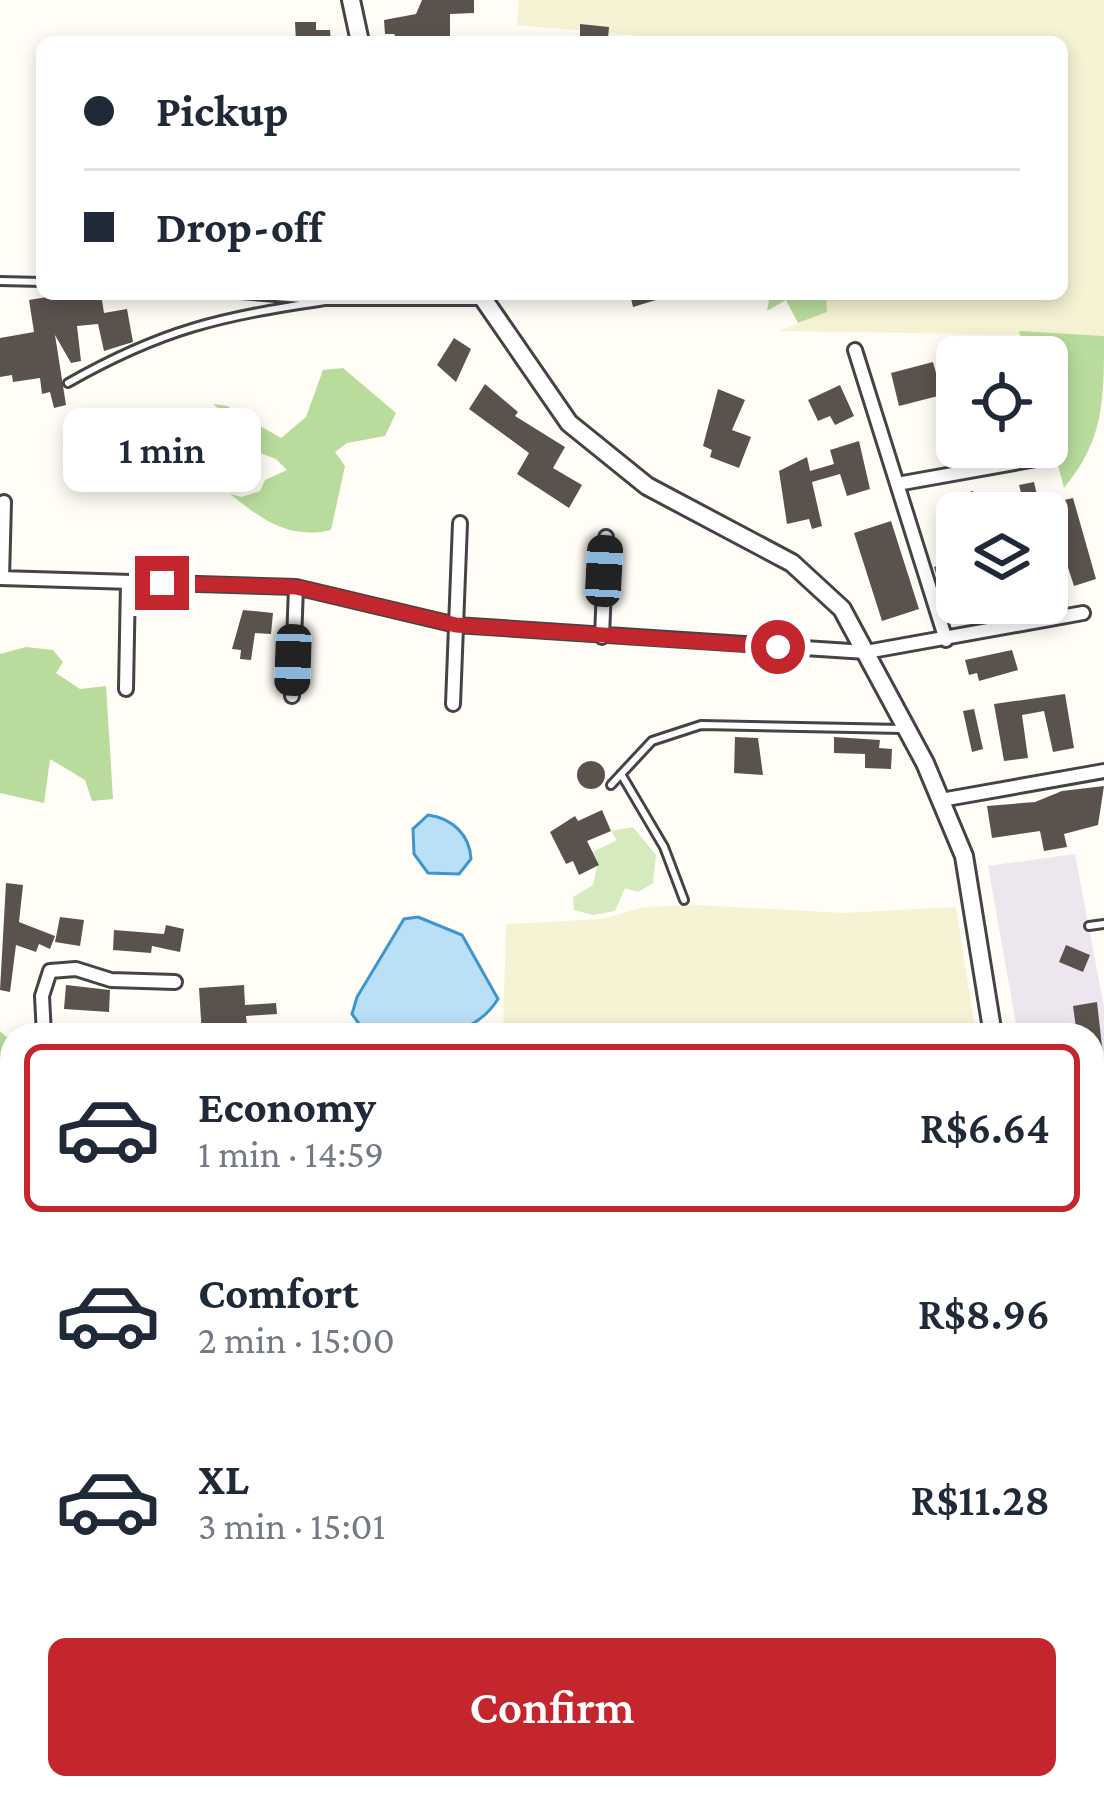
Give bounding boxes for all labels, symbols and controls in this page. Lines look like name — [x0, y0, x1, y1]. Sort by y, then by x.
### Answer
text: Pickup — [156, 86, 289, 136]
text: Drop-off — [156, 202, 323, 252]
map controls — [936, 336, 1068, 624]
button: locate — [936, 336, 1068, 468]
callout: 1 min — [63, 409, 261, 493]
text: 1 min — [119, 428, 205, 471]
button: layers — [936, 492, 1068, 624]
car — [584, 534, 624, 608]
route end — [135, 556, 189, 610]
route start — [751, 620, 805, 674]
car — [274, 623, 312, 697]
icon: car — [54, 1074, 162, 1182]
text: Economy — [198, 1082, 376, 1132]
text: R$6.64 — [920, 1103, 1050, 1153]
text: 1 min · 14:59 — [198, 1132, 384, 1175]
icon: car — [54, 1260, 162, 1368]
text: Comfort — [198, 1268, 359, 1318]
text: R$8.96 — [918, 1289, 1050, 1339]
text: 2 min · 15:00 — [198, 1318, 395, 1361]
icon: car — [54, 1446, 162, 1554]
text: XL — [198, 1454, 249, 1504]
text: R$11.28 — [910, 1475, 1050, 1525]
text: 3 min · 15:01 — [198, 1504, 386, 1547]
button: Confirm — [48, 1638, 1056, 1776]

